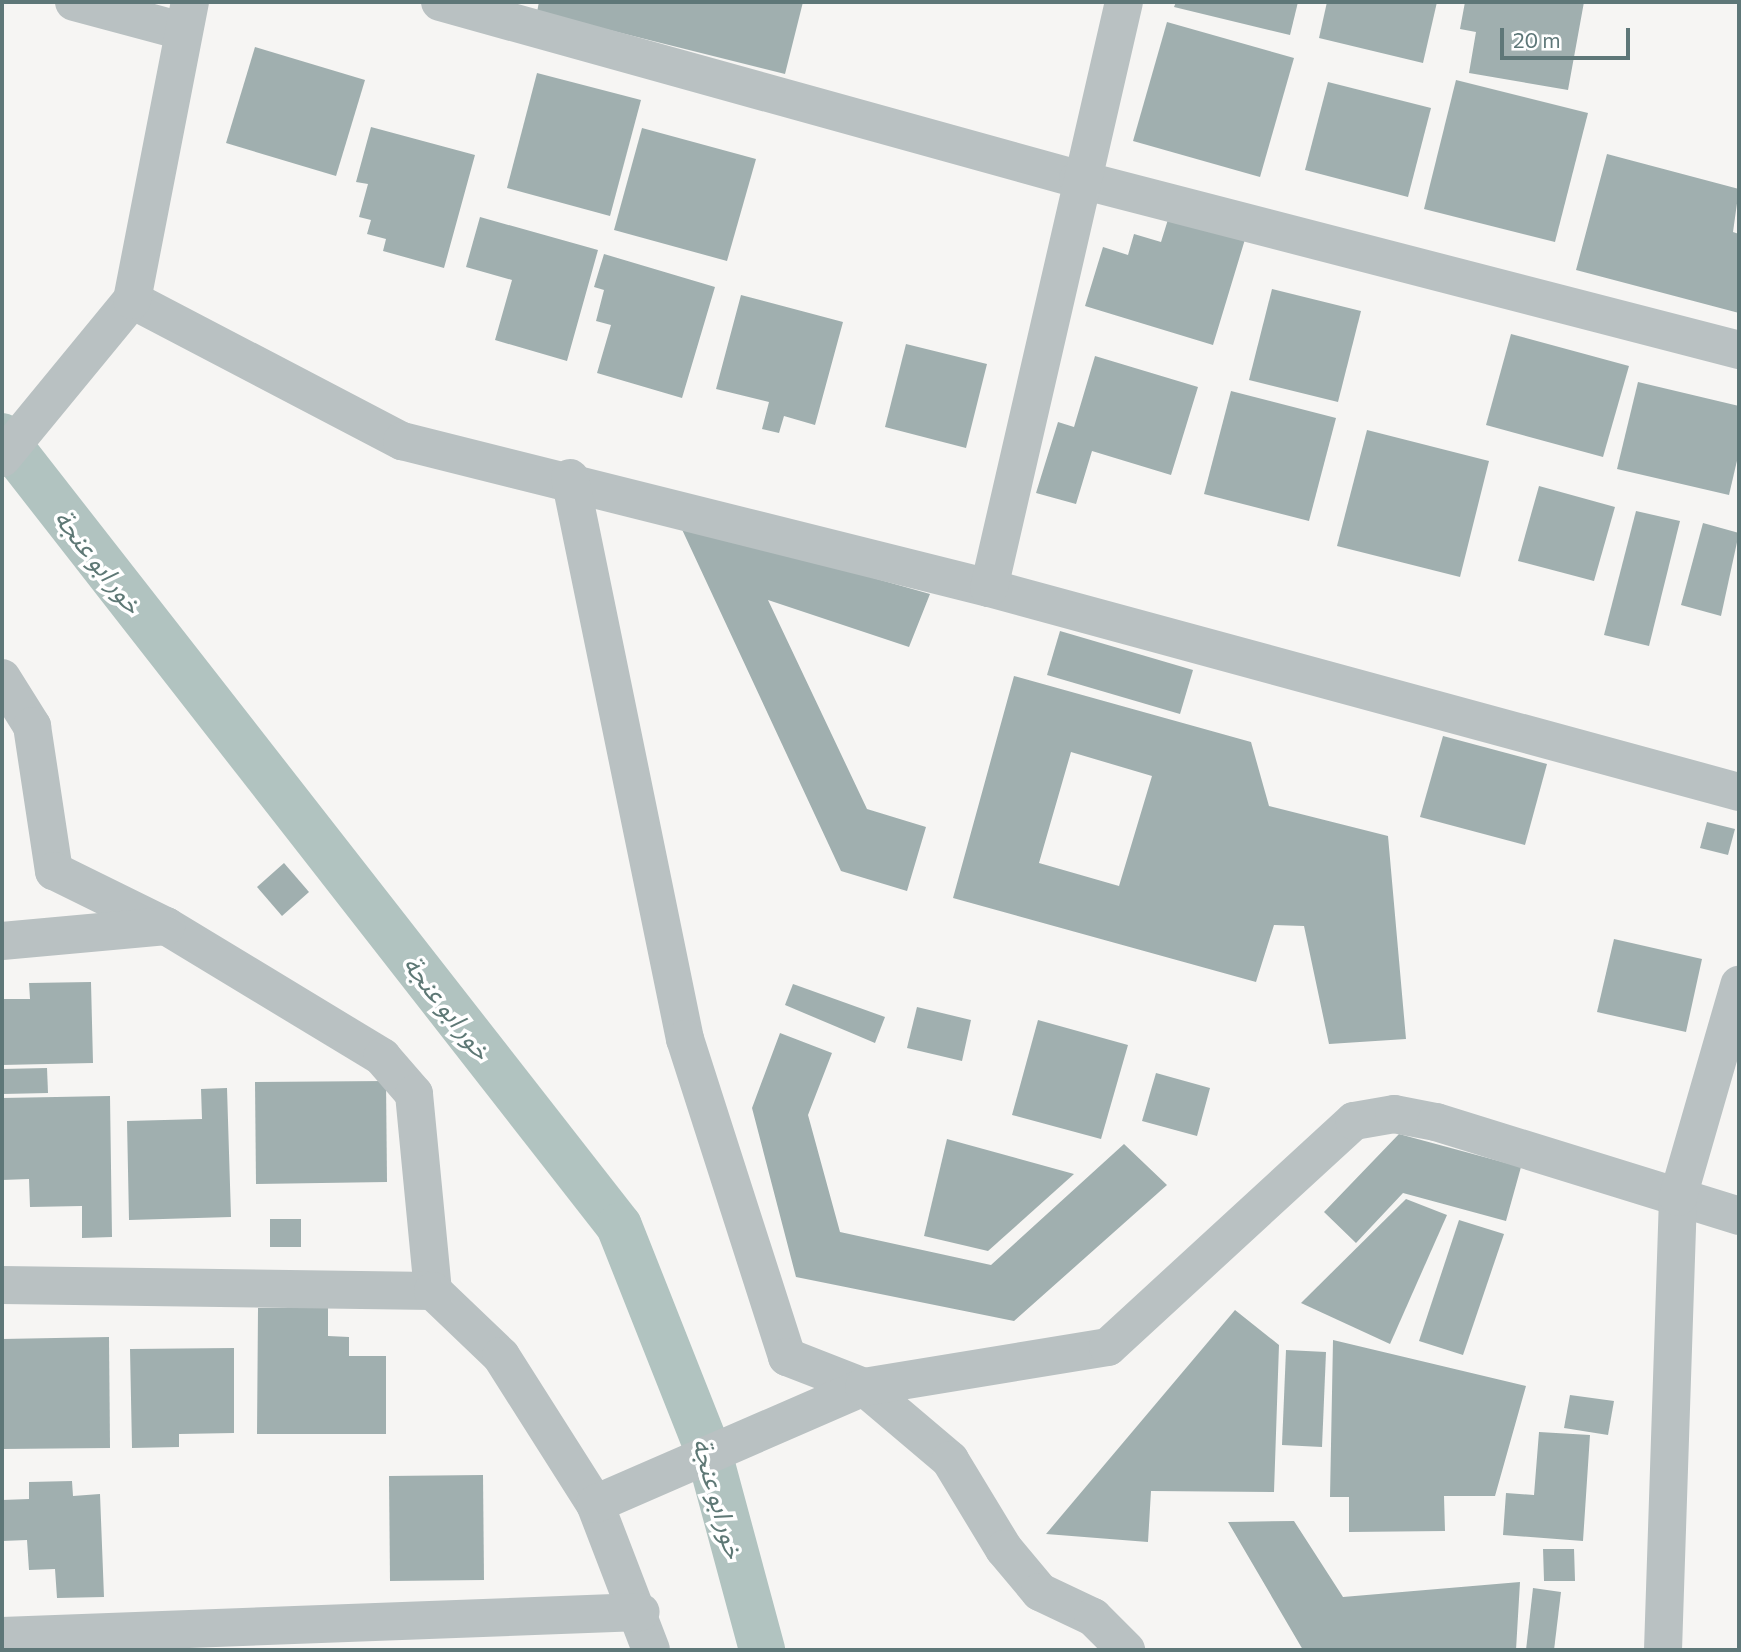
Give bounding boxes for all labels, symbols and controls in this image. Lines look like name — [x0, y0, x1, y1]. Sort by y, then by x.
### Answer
scale bar — [1503, 14, 1632, 58]
text: 20 m — [1513, 27, 1561, 52]
water label: خور ابو عنجة — [49, 503, 149, 619]
water label: خور ابو عنجة — [398, 949, 498, 1065]
water label: خور ابو عنجة — [687, 1434, 751, 1562]

